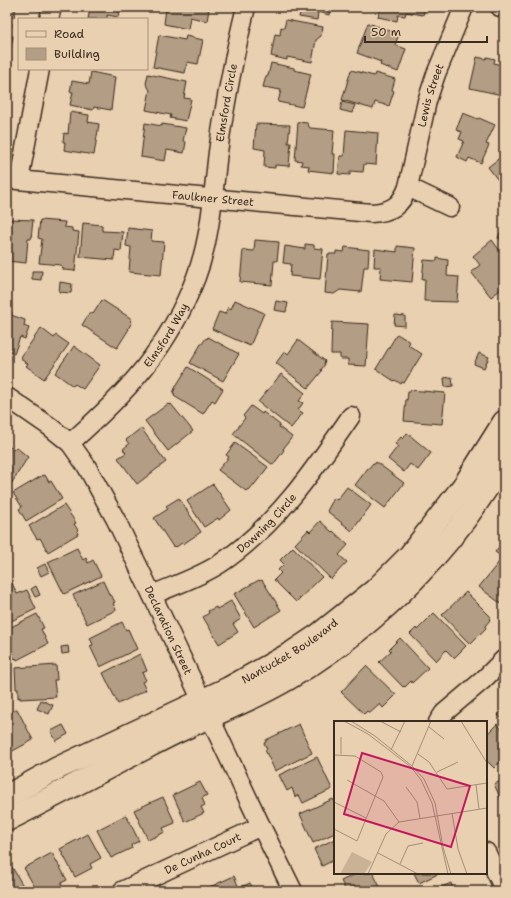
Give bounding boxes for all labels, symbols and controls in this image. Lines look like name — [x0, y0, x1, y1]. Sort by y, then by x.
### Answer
legend — [18, 18, 148, 70]
scale bar — [365, 18, 487, 44]
text: 50 m — [371, 24, 401, 40]
text: Road — [54, 26, 85, 42]
text: Building — [54, 46, 100, 62]
street label: Lewis Street — [414, 61, 447, 128]
street label: Elmsford Circle — [212, 62, 241, 143]
street label: Faulkner Street — [171, 187, 255, 210]
street label: Elmsford Way — [140, 300, 191, 370]
street label: Downing Circle — [233, 490, 300, 556]
street label: Declaration Street — [141, 583, 196, 677]
street label: Nantucket Boulevard — [239, 615, 341, 687]
inset map — [334, 721, 487, 874]
street label: De Cunha Court — [162, 829, 244, 878]

